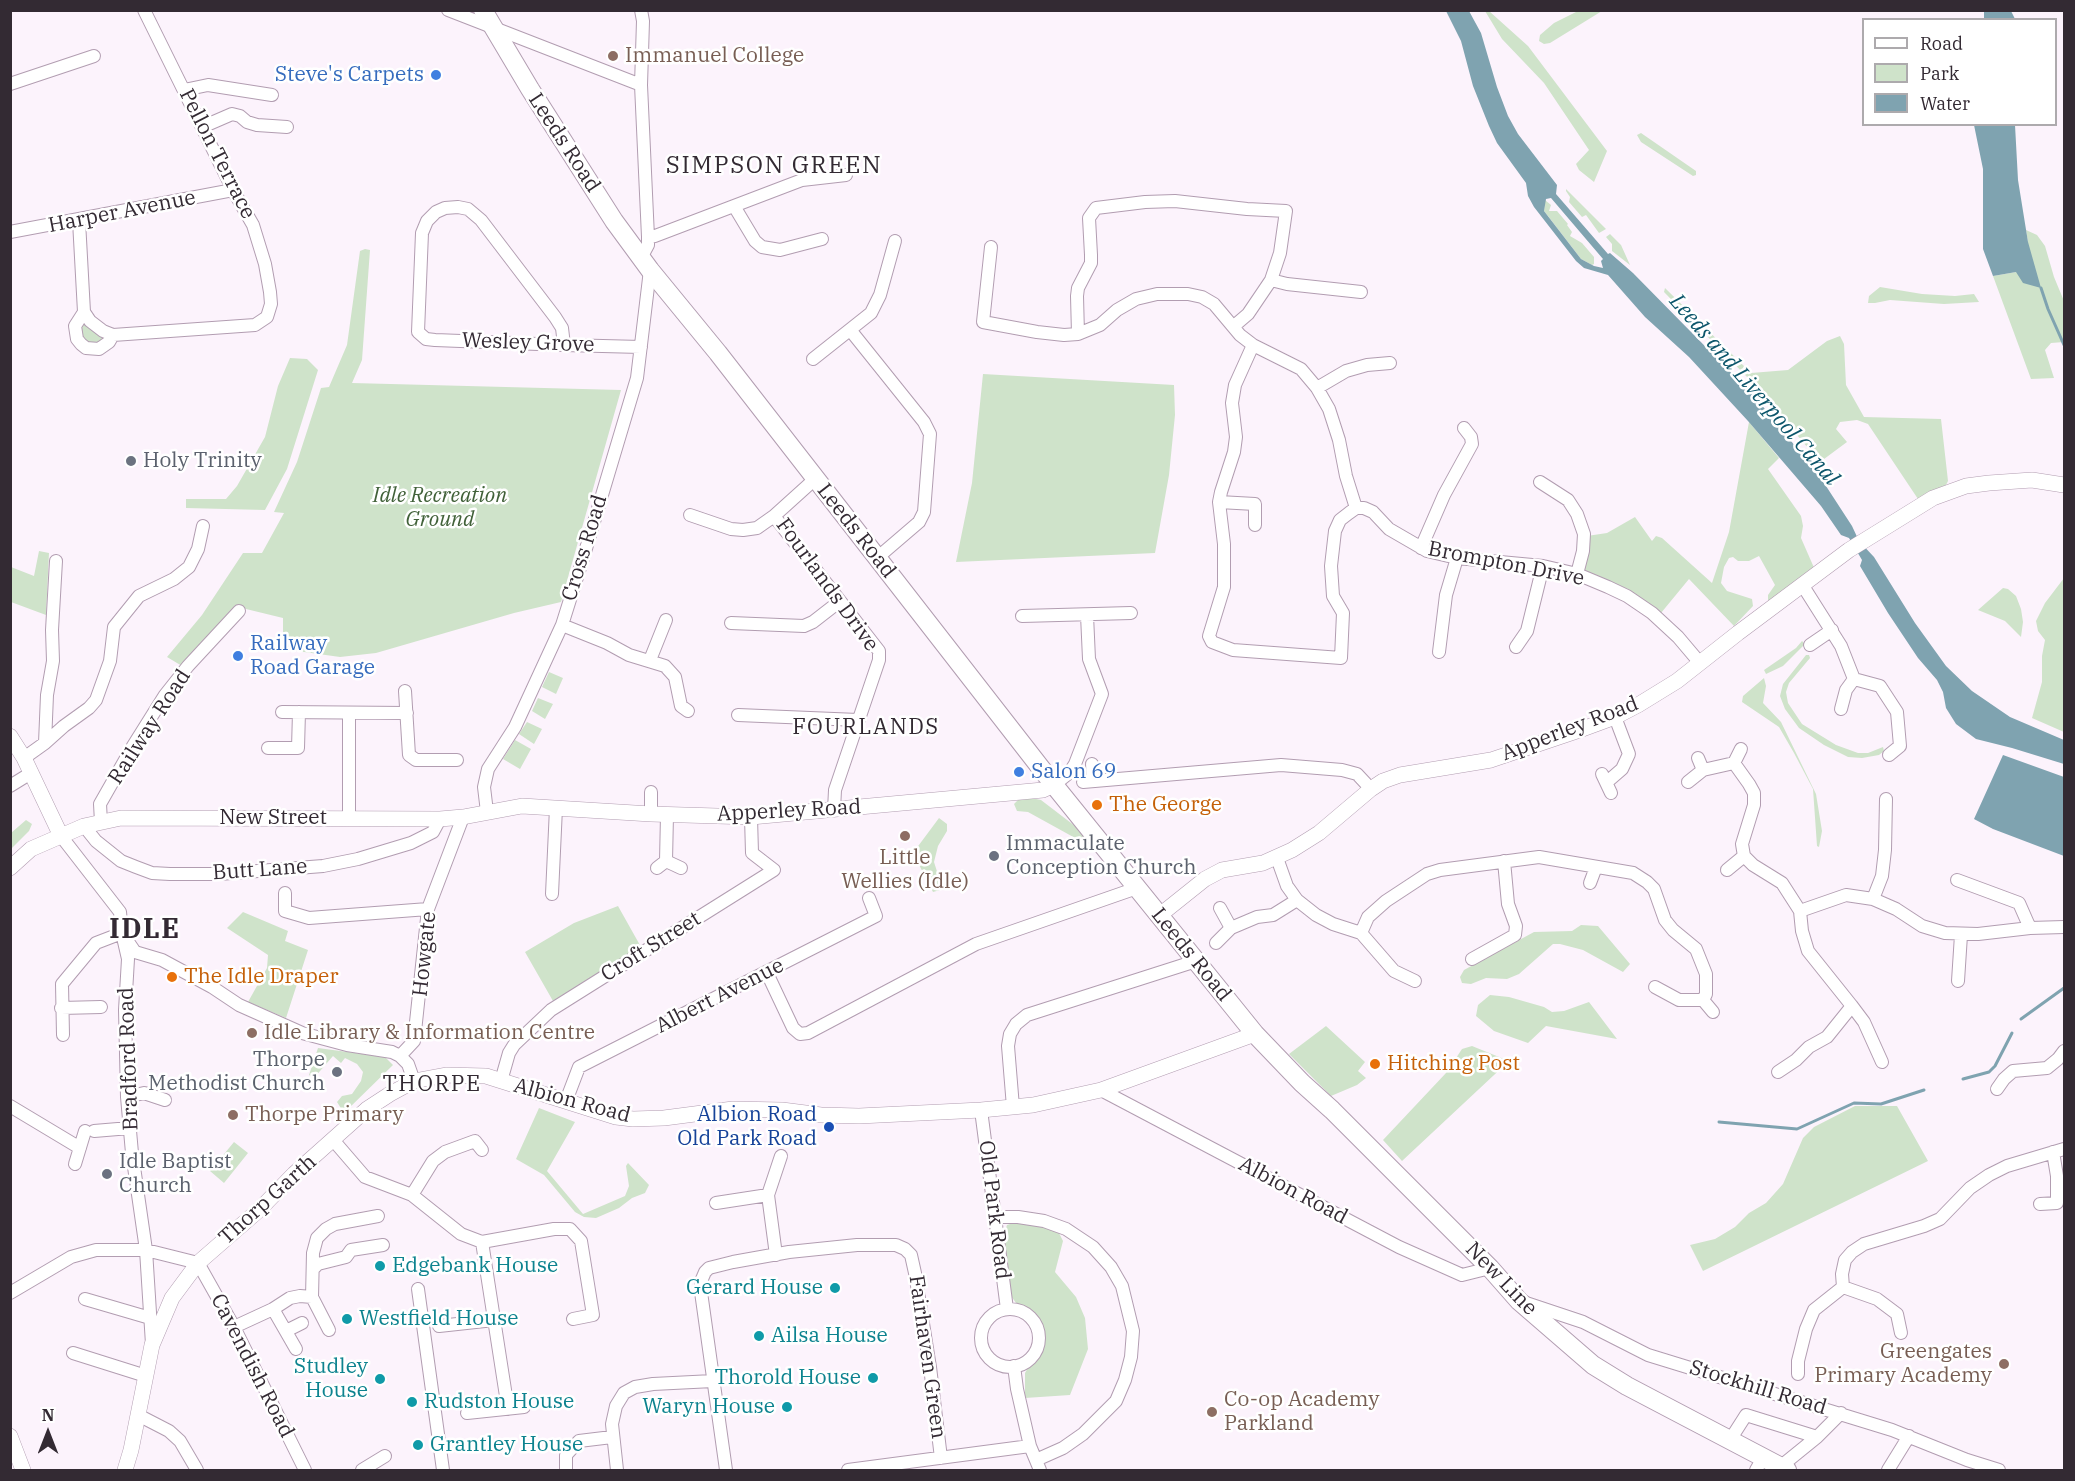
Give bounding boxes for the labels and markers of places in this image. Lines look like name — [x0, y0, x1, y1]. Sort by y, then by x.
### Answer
place label: Immanuel College — [625, 43, 804, 69]
marker: Immanuel College — [606, 49, 620, 63]
place label: Steve's Carpets — [275, 62, 424, 88]
marker: Steve's Carpets — [429, 68, 443, 82]
place label: Holy Trinity — [143, 448, 262, 474]
marker: Holy Trinity — [124, 454, 138, 468]
place label: Railway Road Garage — [250, 631, 375, 681]
marker: Railway Road Garage — [231, 649, 245, 663]
place label: Salon 69 — [1031, 759, 1116, 785]
marker: Salon 69 — [1012, 765, 1026, 779]
place label: The George — [1109, 792, 1222, 818]
marker: The George — [1090, 798, 1104, 812]
marker: Little Wellies (Idle) — [898, 829, 912, 843]
place label: Immaculate Conception Church — [1006, 831, 1197, 881]
place label: Little Wellies (Idle) — [841, 845, 969, 895]
marker: Immaculate Conception Church — [987, 849, 1001, 863]
place label: The Idle Draper — [184, 964, 339, 990]
marker: The Idle Draper — [165, 970, 179, 984]
place label: Idle Library & Information Centre — [264, 1020, 595, 1046]
marker: Idle Library & Information Centre — [245, 1026, 259, 1040]
place label: Thorpe Methodist Church — [148, 1047, 325, 1097]
place label: Hitching Post — [1387, 1051, 1520, 1077]
marker: Hitching Post — [1368, 1057, 1382, 1071]
marker: Thorpe Methodist Church — [330, 1065, 344, 1079]
place label: Thorpe Primary — [245, 1102, 404, 1128]
place label: Albion Road Old Park Road — [677, 1102, 817, 1152]
marker: Thorpe Primary — [226, 1108, 240, 1122]
marker: Albion Road Old Park Road — [822, 1120, 836, 1134]
place label: Idle Baptist Church — [119, 1149, 231, 1199]
marker: Idle Baptist Church — [100, 1167, 114, 1181]
place label: Edgebank House — [392, 1253, 558, 1279]
marker: Edgebank House — [373, 1259, 387, 1273]
place label: Gerard House — [686, 1275, 823, 1301]
marker: Gerard House — [828, 1281, 842, 1295]
place label: Westfield House — [359, 1306, 519, 1332]
marker: Westfield House — [340, 1312, 354, 1326]
place label: Ailsa House — [771, 1323, 888, 1349]
marker: Ailsa House — [752, 1329, 766, 1343]
place label: Greengates Primary Academy — [1814, 1339, 1992, 1389]
place label: Studley House — [294, 1354, 368, 1404]
marker: Greengates Primary Academy — [1997, 1357, 2011, 1371]
place label: Thorold House — [714, 1365, 861, 1391]
marker: Thorold House — [866, 1371, 880, 1385]
marker: Studley House — [373, 1372, 387, 1386]
place label: Co-op Academy Parkland — [1224, 1387, 1379, 1437]
place label: Rudston House — [424, 1389, 574, 1415]
place label: Waryn House — [642, 1394, 775, 1420]
marker: Rudston House — [405, 1395, 419, 1409]
marker: Waryn House — [780, 1400, 794, 1414]
marker: Co-op Academy Parkland — [1205, 1405, 1219, 1419]
place label: Grantley House — [430, 1432, 583, 1458]
marker: Grantley House — [411, 1438, 425, 1452]

